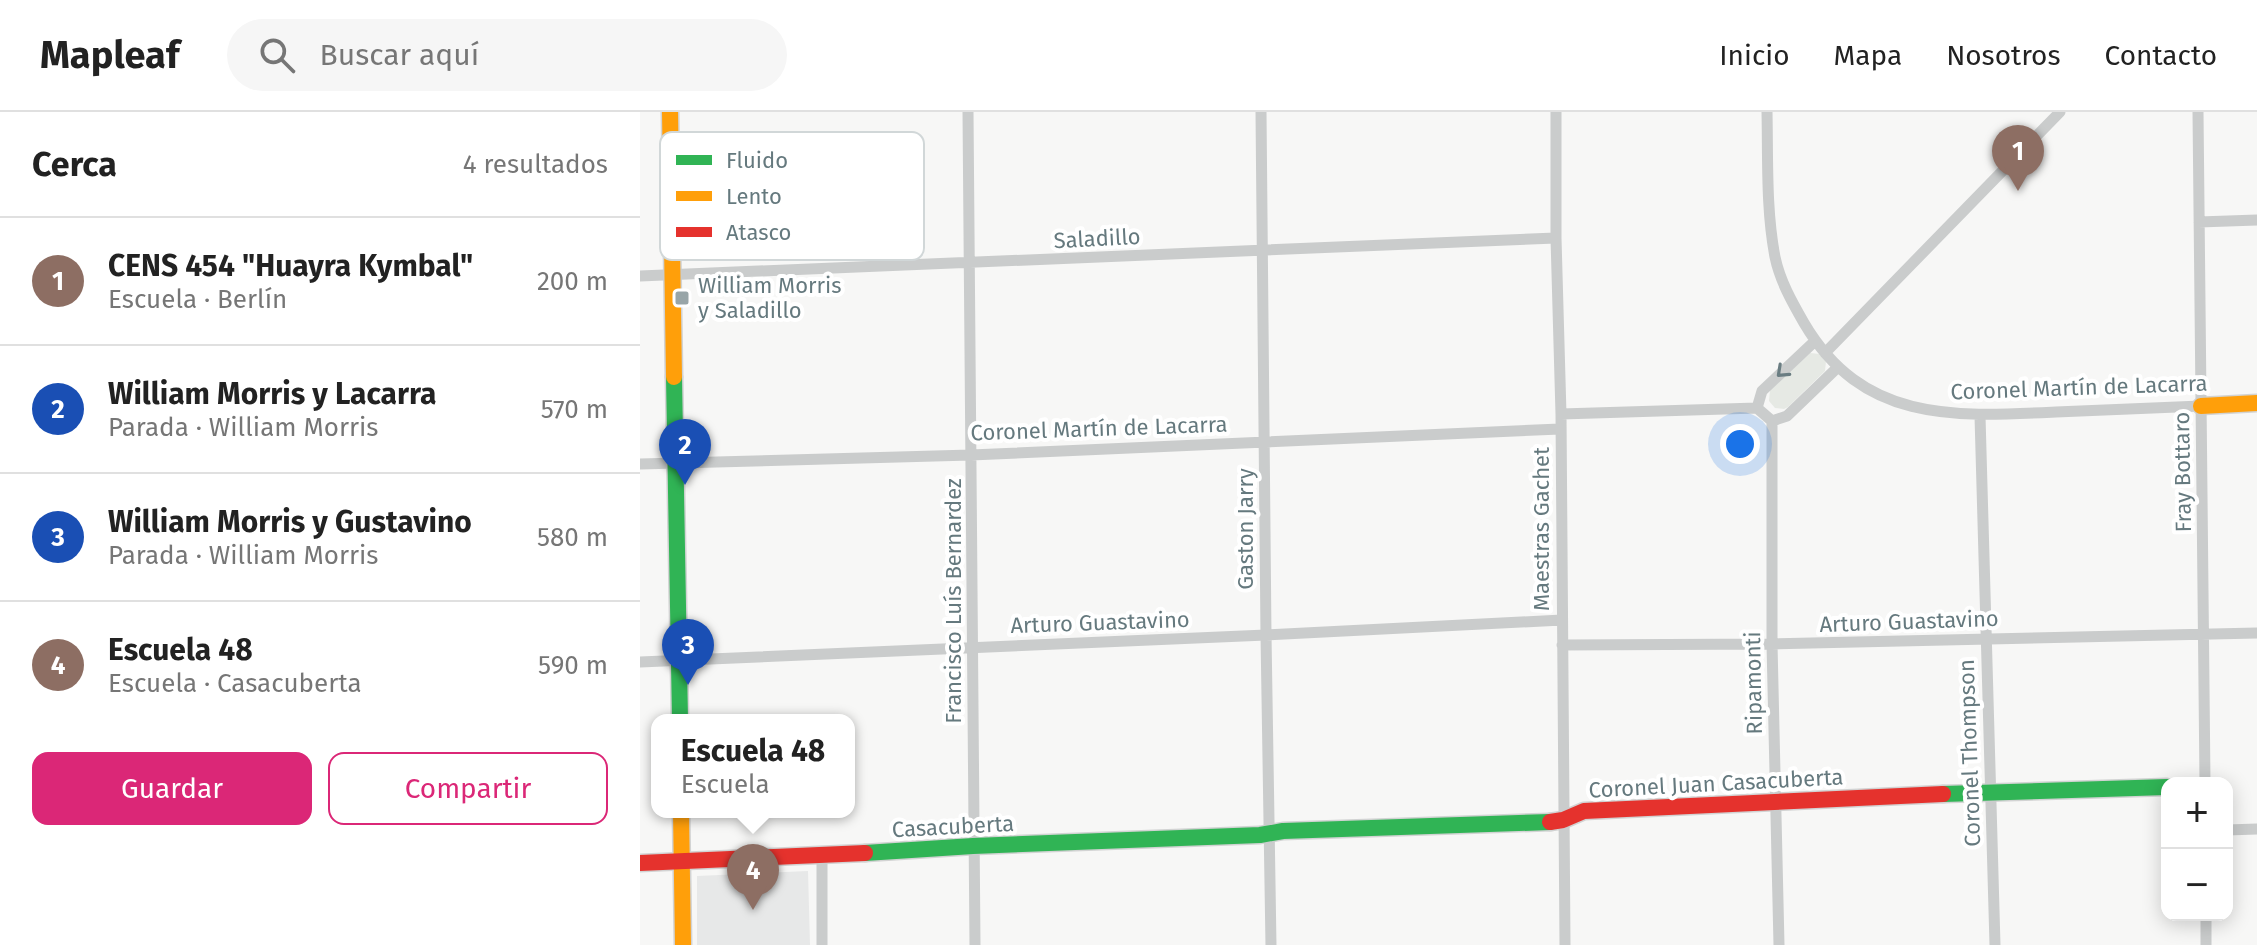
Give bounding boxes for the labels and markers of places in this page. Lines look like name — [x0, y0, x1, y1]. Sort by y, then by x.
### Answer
pin: 1 — [1992, 125, 2044, 191]
place label: William Morris y Saladillo — [698, 272, 842, 324]
marker: William Morris y Saladillo — [673, 289, 691, 307]
pin: 2 — [659, 419, 711, 485]
pin: 3 — [662, 619, 714, 685]
pin: 4 — [727, 844, 779, 910]

